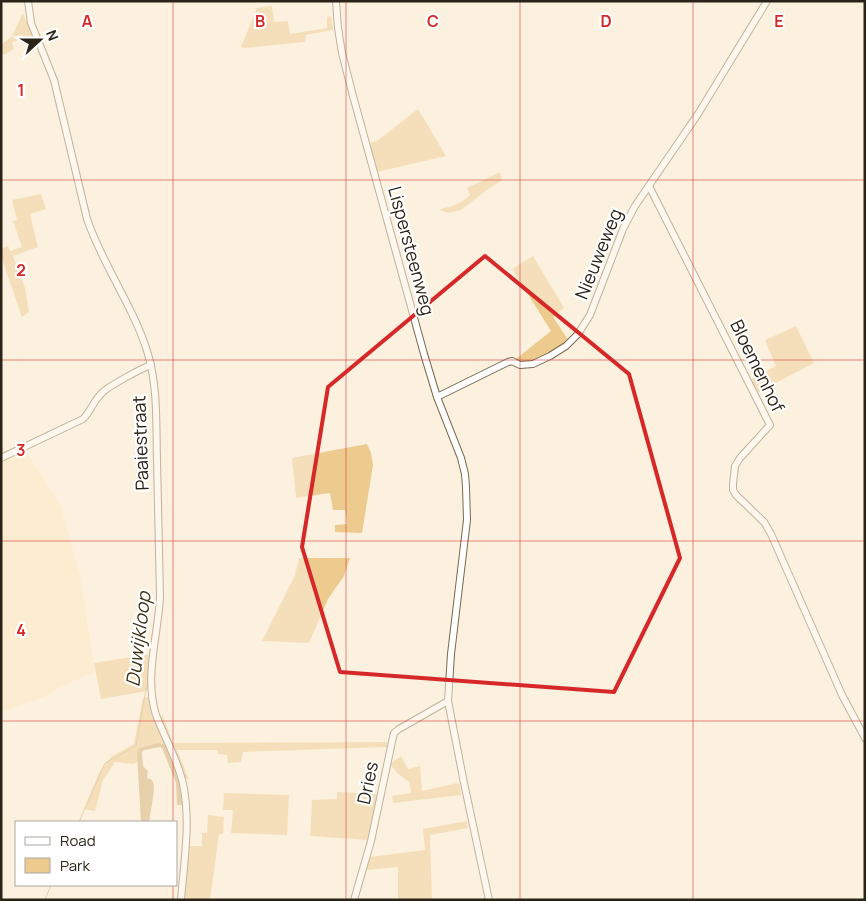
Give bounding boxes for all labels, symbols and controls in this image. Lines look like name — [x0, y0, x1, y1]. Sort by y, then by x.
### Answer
text: A — [82, 10, 93, 32]
text: B — [255, 10, 265, 32]
text: C — [427, 10, 439, 32]
text: D — [600, 10, 612, 32]
text: E — [774, 10, 784, 32]
north arrow — [15, 15, 65, 65]
text: N — [42, 27, 63, 43]
text: 1 — [17, 79, 25, 101]
street label: Lispersteenweg — [383, 184, 441, 318]
street label: Nieuweweg — [569, 205, 627, 303]
text: 2 — [16, 259, 26, 281]
street label: Bloemenhof — [725, 315, 791, 416]
street label: Paaiestraat — [126, 395, 154, 491]
text: 3 — [16, 439, 26, 461]
water label: Duwijkloop — [119, 588, 157, 688]
text: 4 — [16, 619, 26, 641]
street label: Dries — [351, 759, 383, 806]
legend — [15, 821, 178, 886]
text: Road — [60, 830, 96, 851]
text: Park — [60, 855, 90, 876]

